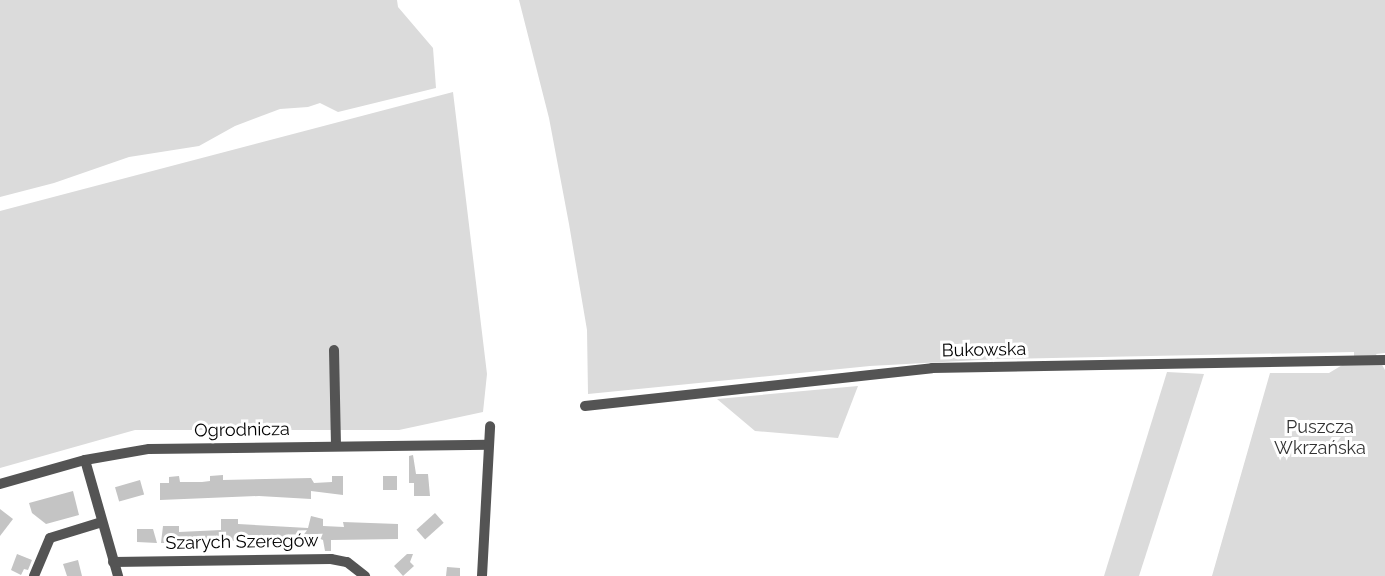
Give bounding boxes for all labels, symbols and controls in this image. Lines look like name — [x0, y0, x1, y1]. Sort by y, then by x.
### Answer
street label: Bukowska — [942, 338, 1026, 362]
park label: Puszcza Wkrzańska — [1274, 417, 1366, 460]
street label: Ogrodnicza — [194, 418, 290, 442]
street label: Szarych Szeregów — [165, 530, 319, 554]

